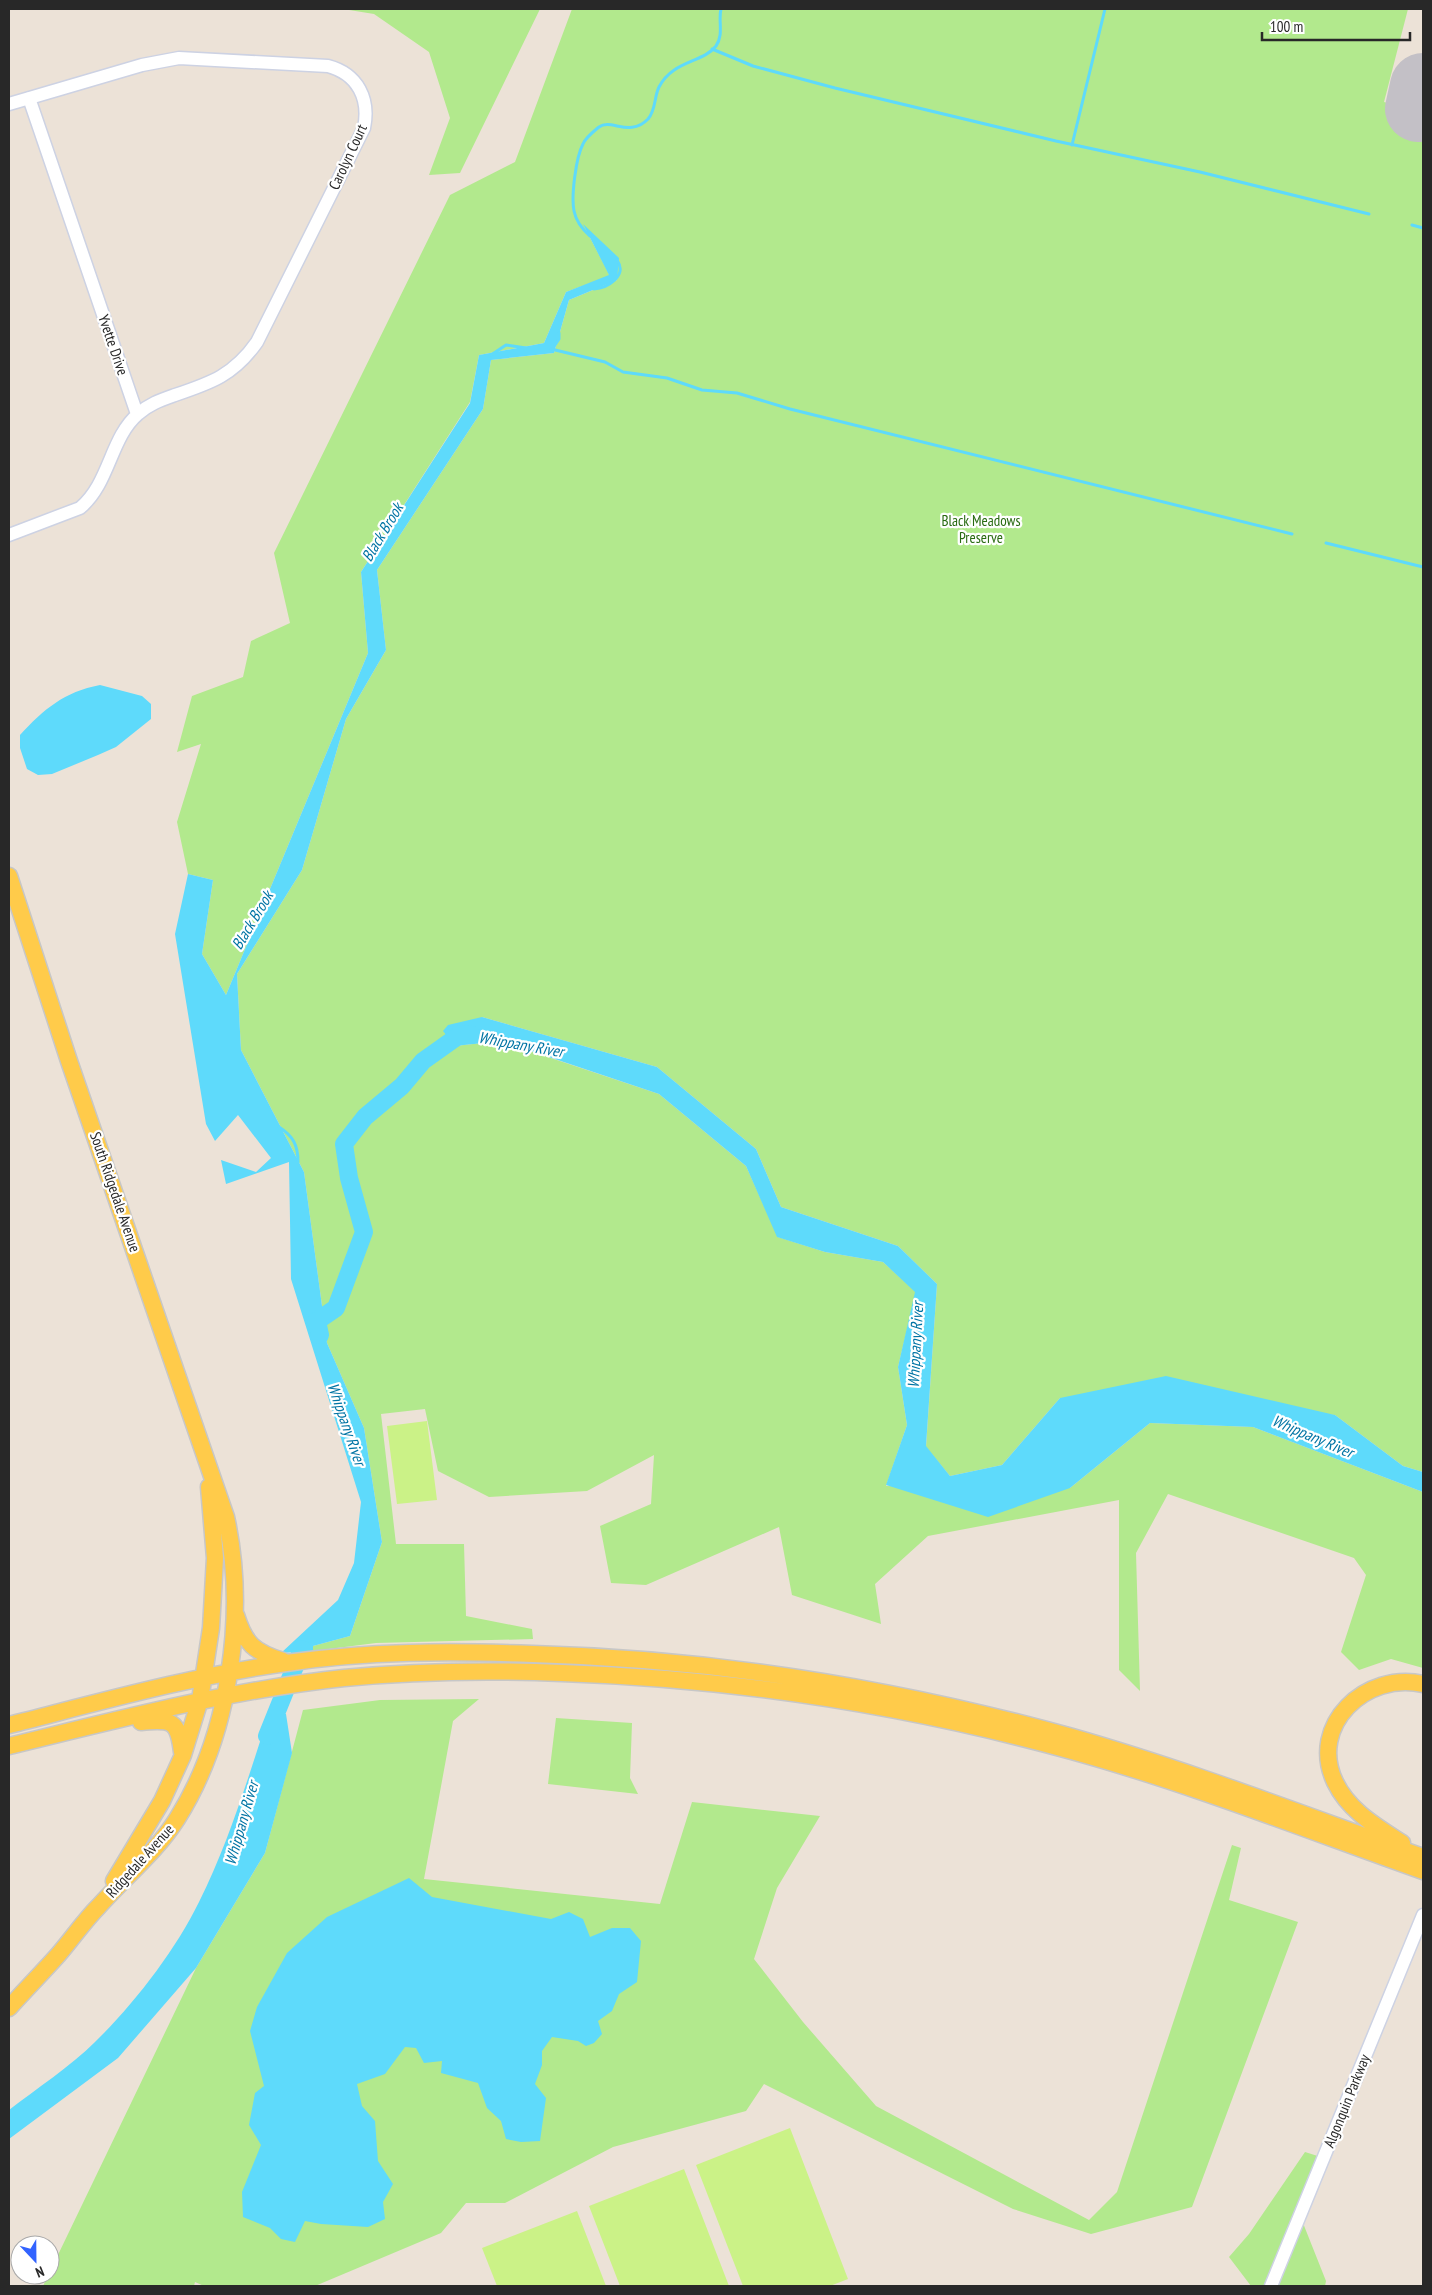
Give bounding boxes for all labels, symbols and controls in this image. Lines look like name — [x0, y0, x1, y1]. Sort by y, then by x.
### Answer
scale bar — [1262, 10, 1410, 42]
text: 100 m — [1270, 17, 1303, 36]
street label: Carolyn Court — [324, 121, 371, 193]
street label: Yvette Drive — [94, 312, 133, 378]
water label: Black Brook — [357, 498, 408, 565]
park label: Black Meadows Preserve — [941, 511, 1021, 547]
water label: Black Brook — [227, 886, 278, 953]
water label: Whippany River — [477, 1027, 568, 1062]
street label: South Ridgedale Avenue — [86, 1129, 145, 1254]
water label: Whippany River — [903, 1299, 927, 1388]
water label: Whippany River — [324, 1380, 371, 1470]
water label: Whippany River — [1270, 1410, 1359, 1463]
water label: Whippany River — [220, 1776, 263, 1867]
street label: Ridgedale Avenue — [102, 1820, 178, 1901]
street label: Algonquin Parkway — [1319, 2051, 1374, 2150]
north arrow — [10, 2235, 60, 2285]
text: N — [33, 2262, 47, 2282]

